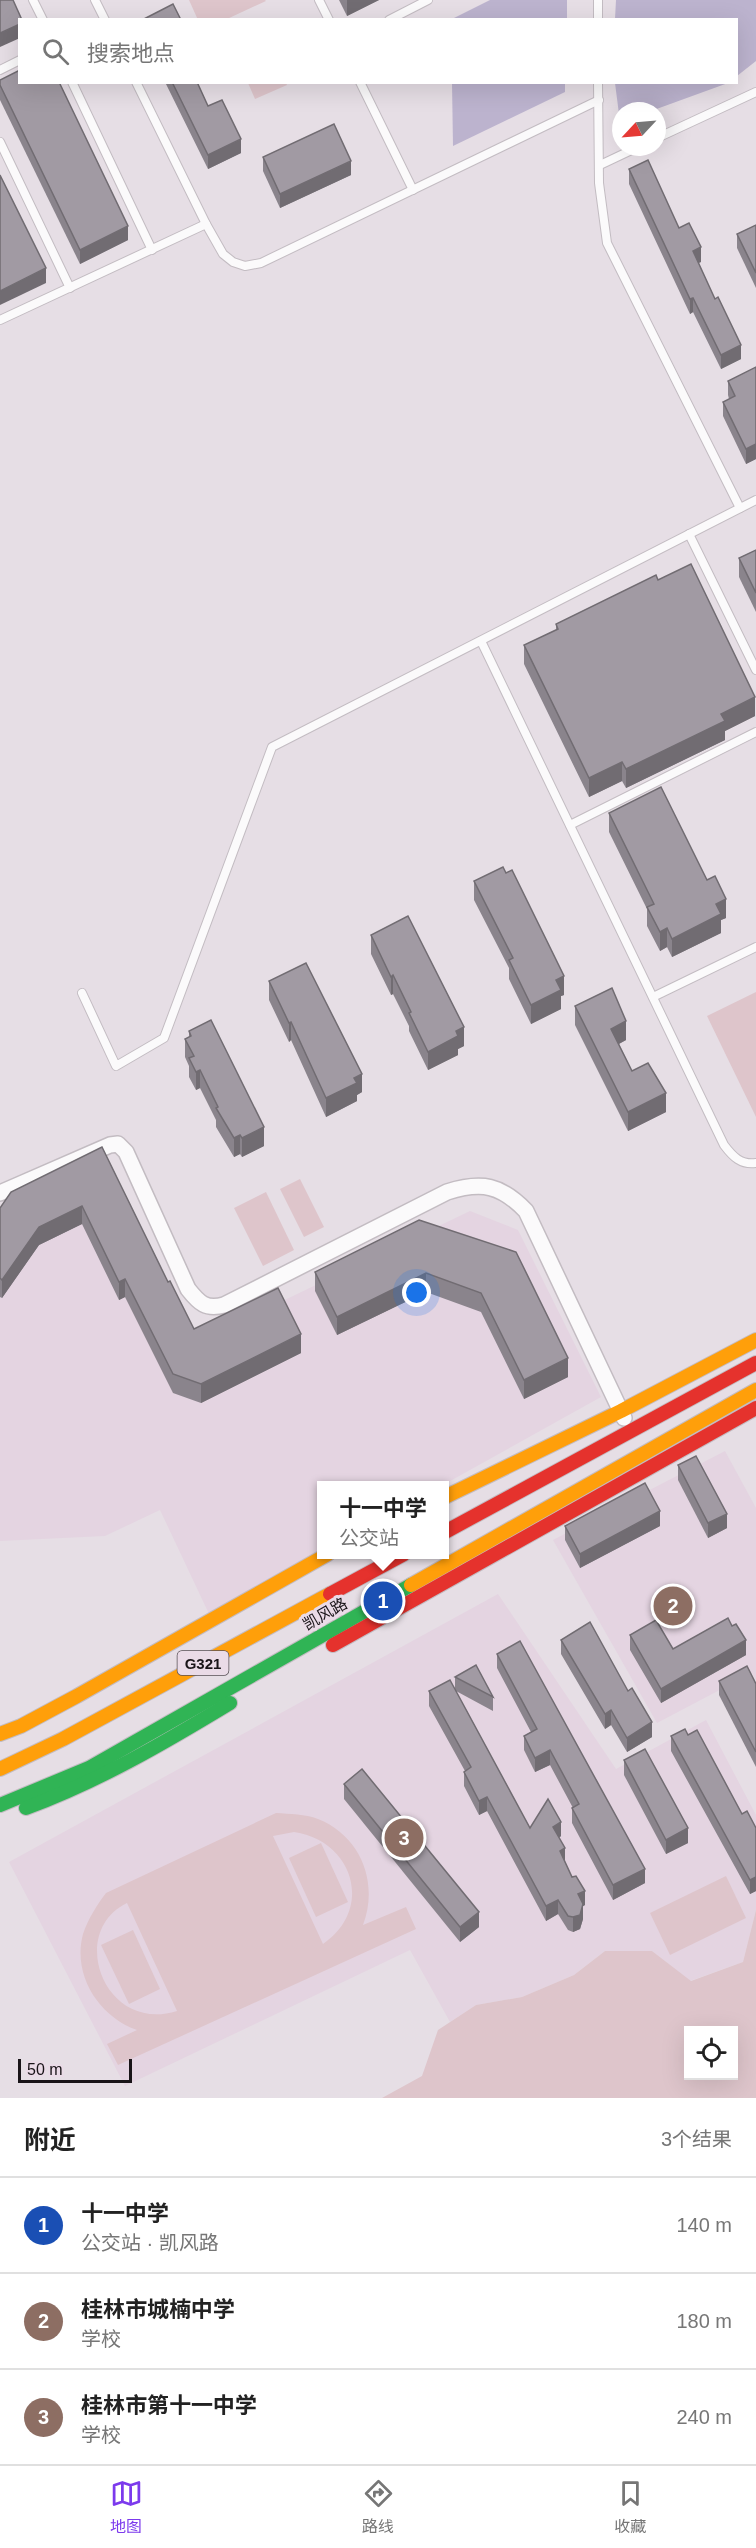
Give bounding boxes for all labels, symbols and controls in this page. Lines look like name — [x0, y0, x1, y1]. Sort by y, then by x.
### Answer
search box — [18, 18, 738, 84]
icon: search — [39, 35, 72, 68]
text: 搜索地点 — [87, 41, 175, 66]
north arrow — [612, 102, 666, 156]
your location — [402, 1278, 431, 1307]
popup — [317, 1481, 449, 1559]
text: 十一中学 — [339, 1496, 427, 1521]
text: 公交站 — [339, 1527, 399, 1549]
pin: 1 — [364, 1578, 403, 1624]
pin: 2 — [654, 1584, 692, 1628]
street label: 凯风路 — [300, 1595, 350, 1633]
road number: G321 — [178, 1651, 228, 1675]
pin: 3 — [384, 1816, 424, 1860]
map controls — [684, 2026, 738, 2080]
button: locate — [684, 2026, 738, 2080]
scale bar — [18, 2056, 132, 2084]
text: 50 m — [27, 2061, 63, 2078]
text: 附近 — [24, 2125, 76, 2155]
text: 3个结果 — [661, 2128, 732, 2150]
text: 十一中学 — [81, 2201, 169, 2226]
text: 1 — [38, 2214, 49, 2236]
text: 140 m — [676, 2214, 732, 2236]
text: 公交站 · 凯风路 — [81, 2232, 219, 2254]
text: 桂林市城楠中学 — [81, 2297, 235, 2322]
text: 2 — [38, 2310, 49, 2332]
text: 180 m — [676, 2310, 732, 2332]
text: 学校 — [81, 2328, 121, 2350]
text: 桂林市第十一中学 — [81, 2393, 257, 2418]
text: 3 — [38, 2406, 49, 2428]
text: 240 m — [676, 2406, 732, 2428]
text: 学校 — [81, 2424, 121, 2446]
tab: 地图 — [110, 2477, 143, 2537]
tab: 路线 — [362, 2477, 395, 2537]
tab: 收藏 — [614, 2477, 647, 2537]

